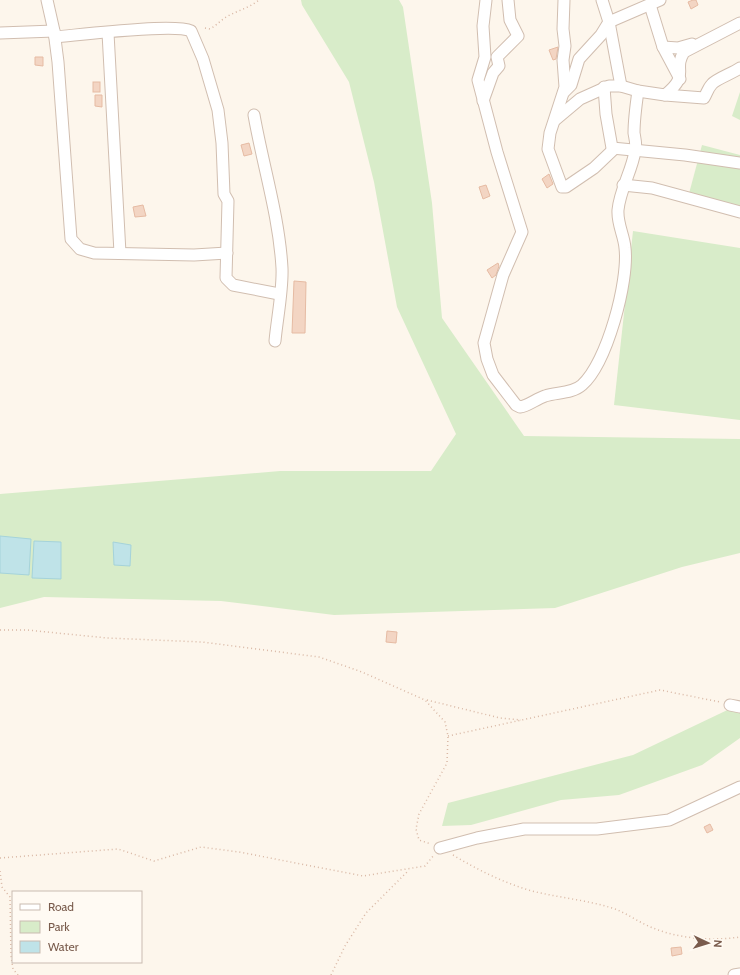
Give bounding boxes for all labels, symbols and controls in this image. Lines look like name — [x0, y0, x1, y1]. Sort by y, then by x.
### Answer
legend — [12, 891, 142, 963]
text: Road — [48, 899, 74, 914]
text: Park — [48, 919, 70, 934]
north arrow — [688, 923, 728, 963]
text: Water — [48, 939, 79, 954]
text: N — [711, 939, 725, 948]

